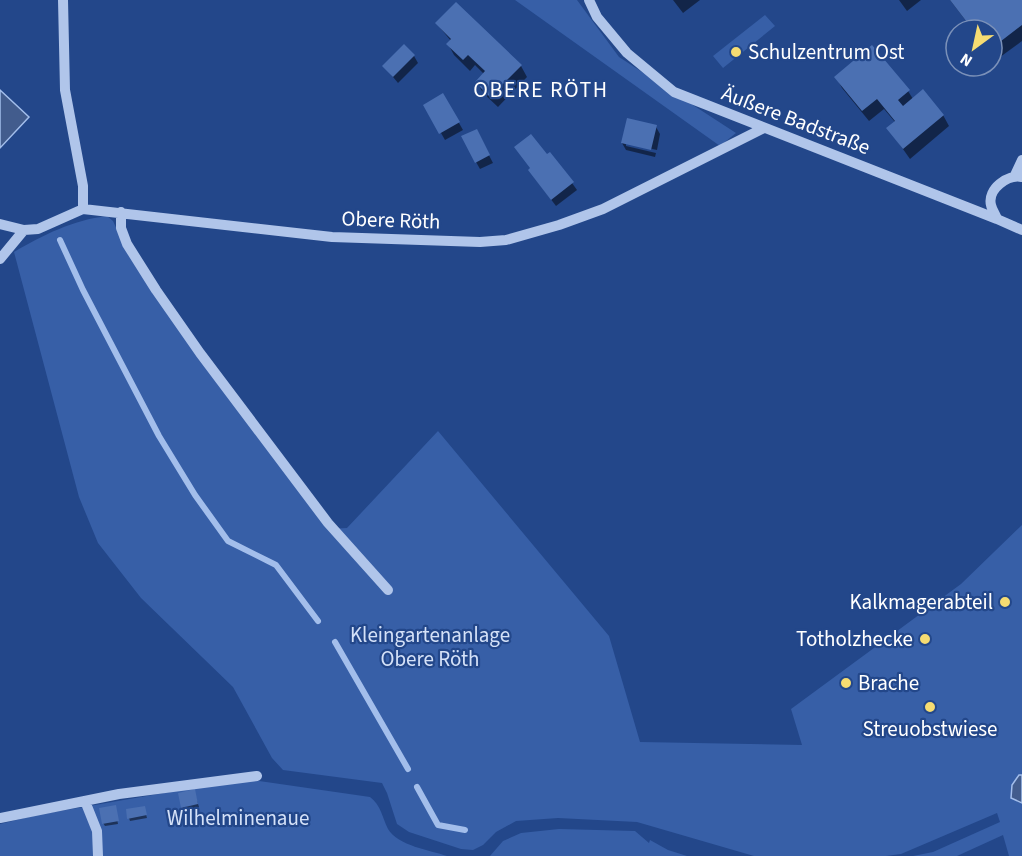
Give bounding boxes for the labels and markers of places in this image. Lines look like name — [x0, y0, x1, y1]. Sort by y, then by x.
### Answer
place label: Schulzentrum Ost — [748, 37, 904, 67]
marker: Schulzentrum Ost — [729, 45, 743, 59]
place label: Kalkmagerabteil — [849, 587, 993, 617]
marker: Kalkmagerabteil — [998, 595, 1012, 609]
place label: Totholzhecke — [796, 624, 913, 654]
marker: Totholzhecke — [918, 632, 932, 646]
place label: Brache — [858, 668, 919, 698]
marker: Brache — [839, 676, 853, 690]
marker: Streuobstwiese — [923, 700, 937, 714]
place label: Streuobstwiese — [862, 714, 998, 744]

